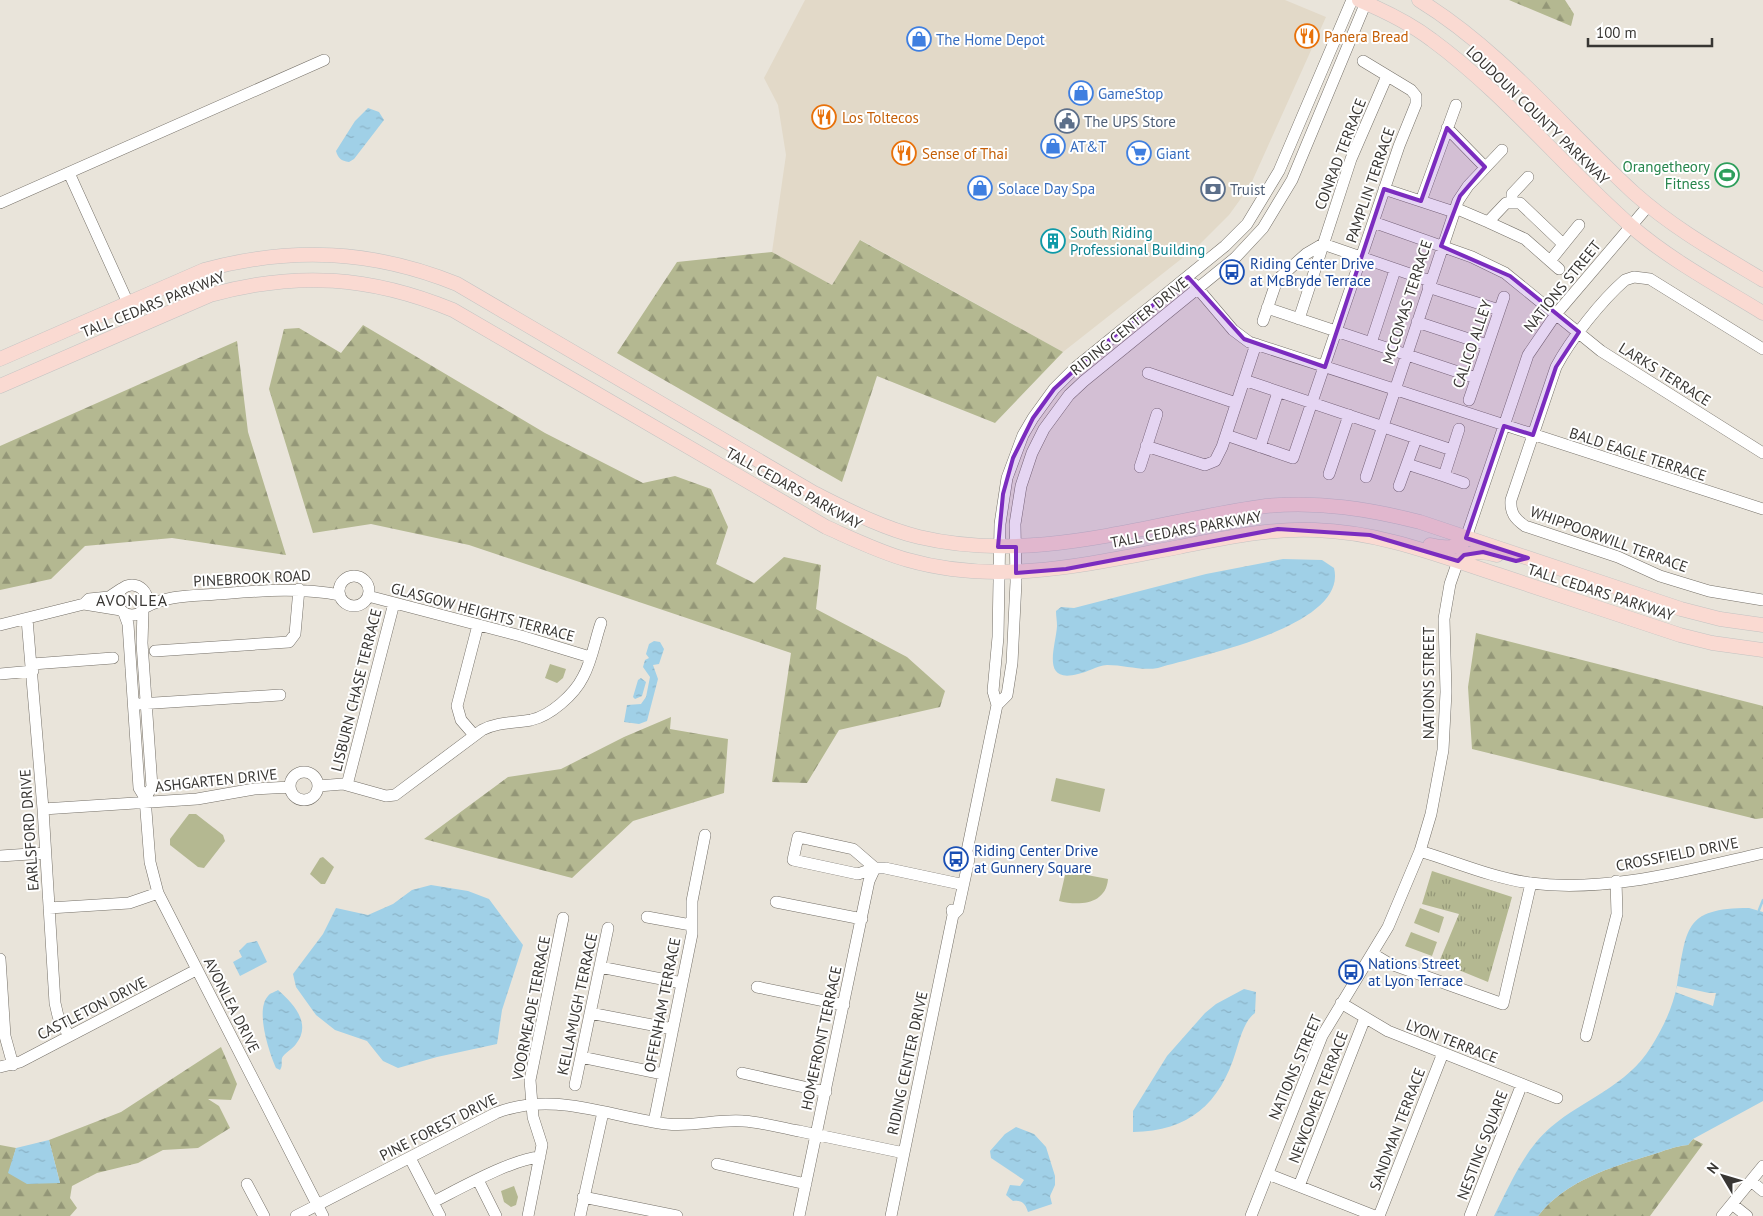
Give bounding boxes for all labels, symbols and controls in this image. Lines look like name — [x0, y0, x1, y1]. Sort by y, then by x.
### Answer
scale bar — [1588, 15, 1712, 47]
restaurant icon: Panera Bread — [1294, 23, 1320, 49]
text: 100 m — [1596, 23, 1637, 42]
shop icon: The Home Depot — [906, 26, 932, 52]
place label: Panera Bread — [1324, 27, 1409, 46]
place label: The Home Depot — [936, 30, 1045, 49]
street label: LOUDOUN COUNTY PARKWAY — [1462, 42, 1614, 189]
shop icon: GameStop — [1068, 80, 1094, 106]
place label: GameStop — [1098, 84, 1163, 103]
street label: CONRAD TERRACE — [1310, 95, 1370, 213]
restaurant icon: Los Toltecos — [811, 104, 837, 130]
place label: Los Toltecos — [842, 108, 919, 127]
public building icon: The UPS Store — [1054, 108, 1080, 134]
place label: The UPS Store — [1084, 112, 1176, 131]
street label: PAMPLIN TERRACE — [1341, 125, 1399, 245]
shop icon: AT&T — [1040, 133, 1066, 159]
place label: AT&T — [1070, 137, 1107, 156]
restaurant icon: Sense of Thai — [891, 140, 917, 166]
supermarket icon: Giant — [1126, 140, 1152, 166]
place label: Sense of Thai — [922, 144, 1008, 163]
place label: Giant — [1156, 144, 1190, 163]
place label: Orangetheory Fitness — [1622, 157, 1710, 193]
sports icon: Orangetheory Fitness — [1714, 162, 1740, 188]
shop icon: Solace Day Spa — [967, 175, 993, 201]
bank icon: Truist — [1200, 176, 1226, 202]
place label: Solace Day Spa — [998, 179, 1095, 198]
place label: Truist — [1230, 180, 1265, 199]
place label: South Riding Professional Building — [1070, 223, 1205, 259]
building icon: South Riding Professional Building — [1040, 228, 1066, 254]
street label: NATIONS STREET — [1519, 236, 1605, 336]
street label: MCCOMAS TERRACE — [1378, 238, 1436, 366]
place label: Riding Center Drive at McBryde Terrace — [1250, 254, 1374, 290]
bus stop icon: Riding Center Drive at McBryde Terrace — [1219, 259, 1245, 285]
street label: TALL CEDARS PARKWAY — [78, 266, 228, 341]
street label: RIDING CENTER DRIVE — [1066, 273, 1192, 379]
street label: CALICO ALLEY — [1448, 297, 1496, 390]
street label: LARKS TERRACE — [1615, 338, 1715, 410]
street label: BALD EAGLE TERRACE — [1567, 423, 1709, 485]
street label: TALL CEDARS PARKWAY — [722, 443, 866, 534]
street label: WHIPPOORWILL TERRACE — [1528, 502, 1690, 576]
street label: TALL CEDARS PARKWAY — [1109, 506, 1264, 552]
street label: TALL CEDARS PARKWAY — [1525, 559, 1677, 625]
street label: PINEBROOK ROAD — [193, 565, 311, 591]
street label: GLASGOW HEIGHTS TERRACE — [389, 578, 577, 646]
district label: AVONLEA — [96, 590, 168, 610]
street label: LISBURN CHASE TERRACE — [327, 606, 385, 774]
street label: NATIONS STREET — [1419, 626, 1438, 739]
street label: ASHGARTEN DRIVE — [154, 764, 278, 796]
street label: EARLSFORD DRIVE — [15, 769, 43, 891]
street label: CROSSFIELD DRIVE — [1614, 833, 1740, 875]
place label: Riding Center Drive at Gunnery Square — [974, 841, 1098, 877]
bus stop icon: Riding Center Drive at Gunnery Square — [943, 846, 969, 872]
street label: KELLAMUGH TERRACE — [553, 931, 601, 1077]
street label: VOORMEADE TERRACE — [508, 934, 554, 1083]
street label: OFFENHAM TERRACE — [640, 936, 684, 1074]
street label: AVONLEA DRIVE — [200, 954, 264, 1056]
place label: Nations Street at Lyon Terrace — [1368, 954, 1463, 990]
bus stop icon: Nations Street at Lyon Terrace — [1338, 959, 1364, 985]
street label: HOMEFRONT TERRACE — [796, 964, 846, 1112]
street label: CASTLETON DRIVE — [34, 972, 150, 1044]
street label: RIDING CENTER DRIVE — [882, 989, 932, 1137]
street label: NATIONS STREET — [1264, 1011, 1326, 1122]
street label: LYON TERRACE — [1403, 1015, 1501, 1067]
street label: NEWCOMER TERRACE — [1284, 1028, 1352, 1166]
street label: SANDMAN TERRACE — [1365, 1065, 1429, 1193]
street label: NESTING SQUARE — [1452, 1088, 1512, 1202]
street label: PINE FOREST DRIVE — [376, 1089, 500, 1165]
north arrow — [1698, 1151, 1748, 1201]
text: N — [1703, 1159, 1723, 1177]

